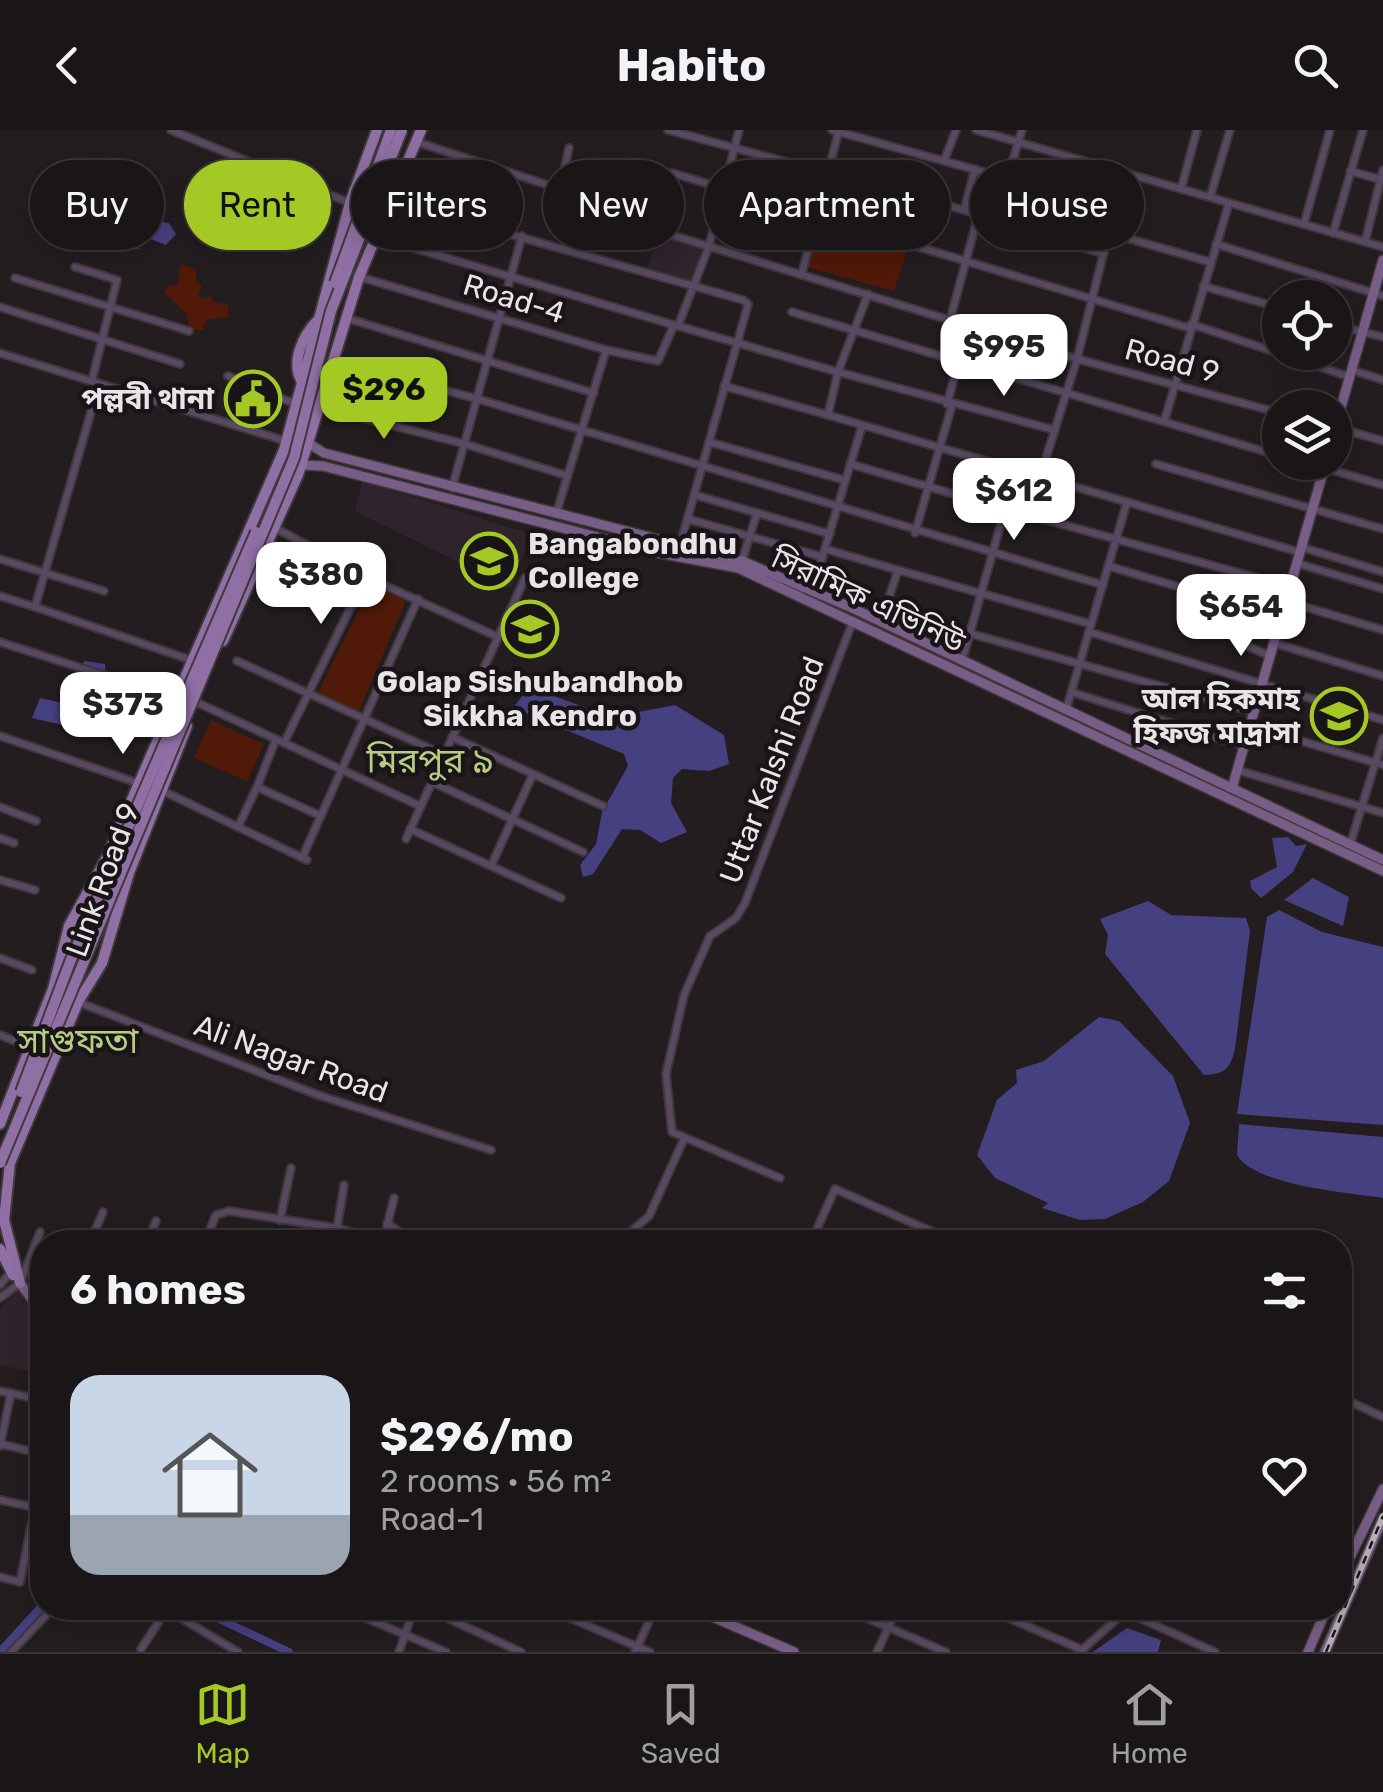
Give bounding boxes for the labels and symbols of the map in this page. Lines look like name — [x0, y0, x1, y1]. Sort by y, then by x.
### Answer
street label: Road-4 — [459, 267, 569, 331]
pin: $995 — [945, 314, 1063, 399]
street label: Road 9 — [1121, 331, 1223, 391]
pin: $296 — [325, 357, 443, 442]
public building icon: পল্লবী থানা — [223, 369, 283, 429]
place label: পল্লবী থানা — [81, 381, 215, 417]
pin: $612 — [955, 458, 1073, 543]
place label: Bangabondhu College — [528, 526, 737, 596]
school or university icon: Bangabondhu College — [459, 531, 519, 591]
street label: সিরামিক এভিনিউ — [765, 539, 971, 661]
pin: $380 — [262, 542, 380, 627]
pin: $654 — [1182, 574, 1300, 659]
school or university icon: Golap Sishubandhob Sikkha Kendro — [500, 599, 560, 659]
street label: Uttar Kalshi Road — [712, 651, 832, 889]
place label: Golap Sishubandhob Sikkha Kendro — [377, 664, 683, 734]
pin: $373 — [64, 672, 182, 757]
place label: আল হিকমাহ হিফজ মাদ্রাসা — [1133, 681, 1301, 751]
school or university icon: আল হিকমাহ হিফজ মাদ্রাসা — [1309, 686, 1369, 746]
district label: মিরপুর ৯ — [366, 740, 493, 782]
street label: Link Road 9 — [59, 798, 147, 962]
street label: Ali Nagar Road — [189, 1007, 393, 1111]
district label: সাগুফতা — [17, 1020, 139, 1062]

